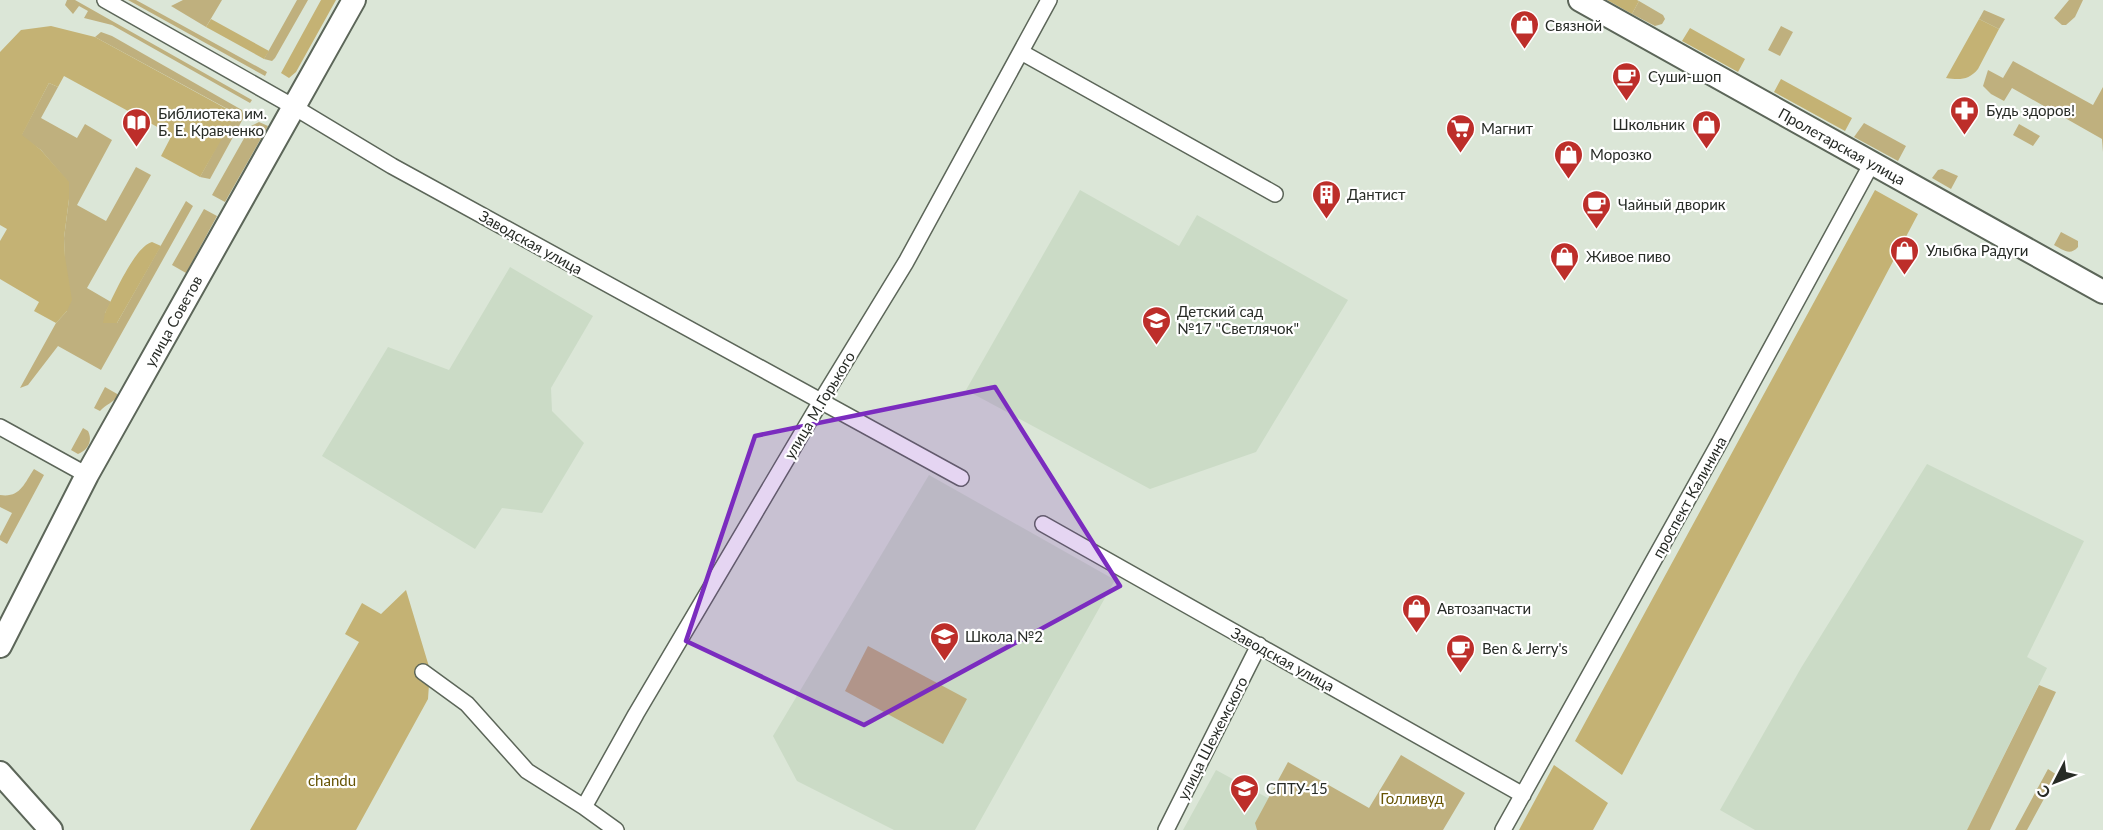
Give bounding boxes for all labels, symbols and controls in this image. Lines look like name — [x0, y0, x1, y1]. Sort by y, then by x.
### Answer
shop icon: Связной — [1508, 9, 1540, 51]
place label: Связной — [1545, 16, 1602, 34]
cafe icon: Суши-шоп — [1611, 60, 1643, 102]
place label: Суши-шоп — [1648, 67, 1721, 85]
pharmacy icon: Будь здоров! — [1949, 94, 1981, 136]
place label: Будь здоров! — [1986, 101, 2075, 119]
place label: Библиотека им. Б. Е. Кравченко — [158, 104, 267, 139]
street label: Пролетарская улица — [1775, 104, 1909, 188]
library icon: Библиотека им. Б. Е. Кравченко — [121, 106, 153, 148]
shop icon: Школьник — [1690, 108, 1722, 150]
supermarket icon: Магнит — [1444, 112, 1476, 154]
place label: Школьник — [1612, 115, 1685, 133]
place label: Магнит — [1481, 119, 1533, 137]
shop icon: Морозко — [1553, 138, 1585, 180]
place label: Морозко — [1590, 145, 1652, 163]
building icon: Дантист — [1310, 178, 1342, 220]
place label: Дантист — [1347, 185, 1406, 203]
cafe icon: Чайный дворик — [1581, 188, 1613, 230]
place label: Чайный дворик — [1618, 195, 1726, 213]
street label: Заводская улица — [476, 206, 586, 278]
shop icon: Улыбка Радуги — [1889, 234, 1921, 276]
shop icon: Живое пиво — [1549, 240, 1581, 282]
place label: Улыбка Радуги — [1926, 241, 2028, 259]
place label: Живое пиво — [1586, 247, 1671, 265]
street label: улица Советов — [140, 272, 206, 370]
place label: Детский сад №17 "Светлячок" — [1177, 302, 1299, 337]
school or university icon: Детский сад №17 "Светлячок" — [1140, 304, 1172, 346]
street label: улица М.Горького — [780, 348, 858, 462]
street label: проспект Калинина — [1648, 433, 1730, 561]
shop icon: Автозапчасти — [1400, 592, 1432, 634]
place label: Автозапчасти — [1437, 599, 1531, 617]
school or university icon: Школа №2 — [928, 620, 960, 662]
street label: Заводская улица — [1228, 623, 1338, 695]
place label: Школа №2 — [965, 627, 1043, 645]
cafe icon: Ben & Jerry's — [1445, 632, 1477, 674]
place label: Ben & Jerry's — [1482, 639, 1568, 657]
street label: улица Шежемского — [1173, 673, 1251, 803]
north arrow — [2025, 752, 2085, 812]
park label: chandu — [308, 771, 356, 789]
school or university icon: СПТУ-15 — [1229, 772, 1261, 814]
place label: СПТУ-15 — [1266, 779, 1328, 797]
text: С — [2033, 782, 2054, 803]
park label: Голливуд — [1380, 789, 1444, 807]

